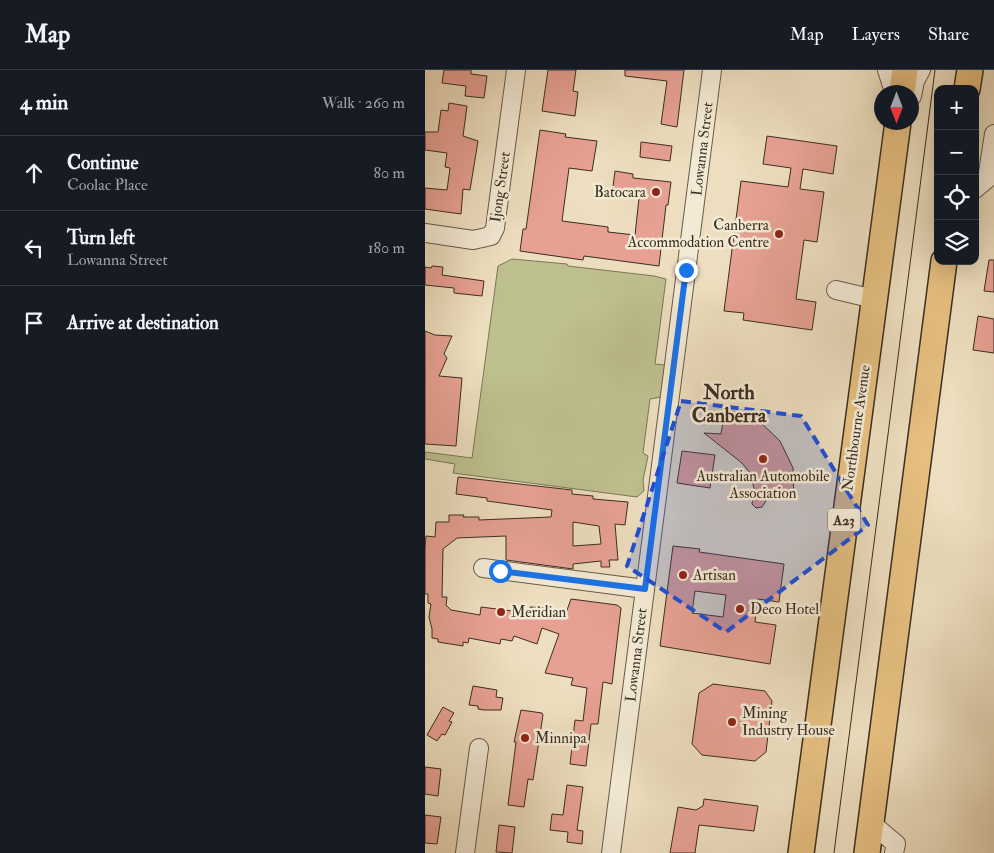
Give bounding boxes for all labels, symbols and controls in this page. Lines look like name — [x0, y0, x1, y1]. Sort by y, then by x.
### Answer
text: Map — [25, 19, 70, 50]
text: Map — [790, 23, 824, 46]
text: Layers — [852, 23, 900, 46]
text: Share — [928, 23, 969, 46]
north arrow — [874, 85, 919, 130]
map controls — [934, 85, 979, 265]
button: + — [934, 85, 979, 130]
text: 4 min — [20, 89, 68, 116]
text: Walk · 260 m — [322, 93, 405, 113]
street label: Lowanna Street — [687, 101, 718, 197]
button: − — [934, 130, 979, 175]
street label: Ijong Street — [486, 150, 515, 224]
text: Continue — [67, 151, 138, 175]
icon: ahead — [20, 159, 48, 187]
text: 80 m — [374, 163, 405, 183]
text: Coolac Place — [67, 175, 148, 195]
button: locate — [934, 175, 979, 220]
place label: Batocara — [594, 183, 647, 202]
marker: Batocara — [650, 186, 662, 198]
place label: Canberra Accommodation Centre — [627, 216, 770, 252]
button: layers — [934, 220, 979, 265]
text: Turn left — [67, 226, 135, 250]
marker: Canberra Accommodation Centre — [773, 228, 785, 240]
icon: left — [20, 234, 48, 262]
text: 180 m — [368, 238, 405, 258]
text: Lowanna Street — [67, 250, 168, 270]
route end — [675, 259, 698, 282]
icon: arrive — [20, 309, 48, 337]
text: Arrive at destination — [67, 311, 219, 335]
street label: Northbourne Avenue — [838, 364, 875, 492]
district label: North Canberra — [692, 380, 767, 428]
marker: Australian Automobile Association — [757, 453, 769, 465]
place label: Australian Automobile Association — [695, 467, 830, 503]
road number: A23 — [828, 508, 860, 532]
route start — [489, 560, 512, 583]
place label: Artisan — [692, 566, 736, 585]
marker: Artisan — [677, 569, 689, 581]
place label: Deco Hotel — [750, 600, 819, 619]
place label: Meridian — [511, 603, 567, 622]
marker: Deco Hotel — [734, 603, 746, 615]
marker: Meridian — [495, 606, 507, 618]
street label: Lowanna Street — [621, 607, 652, 703]
place label: Mining Industry House — [742, 704, 835, 740]
marker: Mining Industry House — [726, 716, 738, 728]
place label: Minnipa — [535, 729, 587, 749]
marker: Minnipa — [519, 732, 531, 744]

